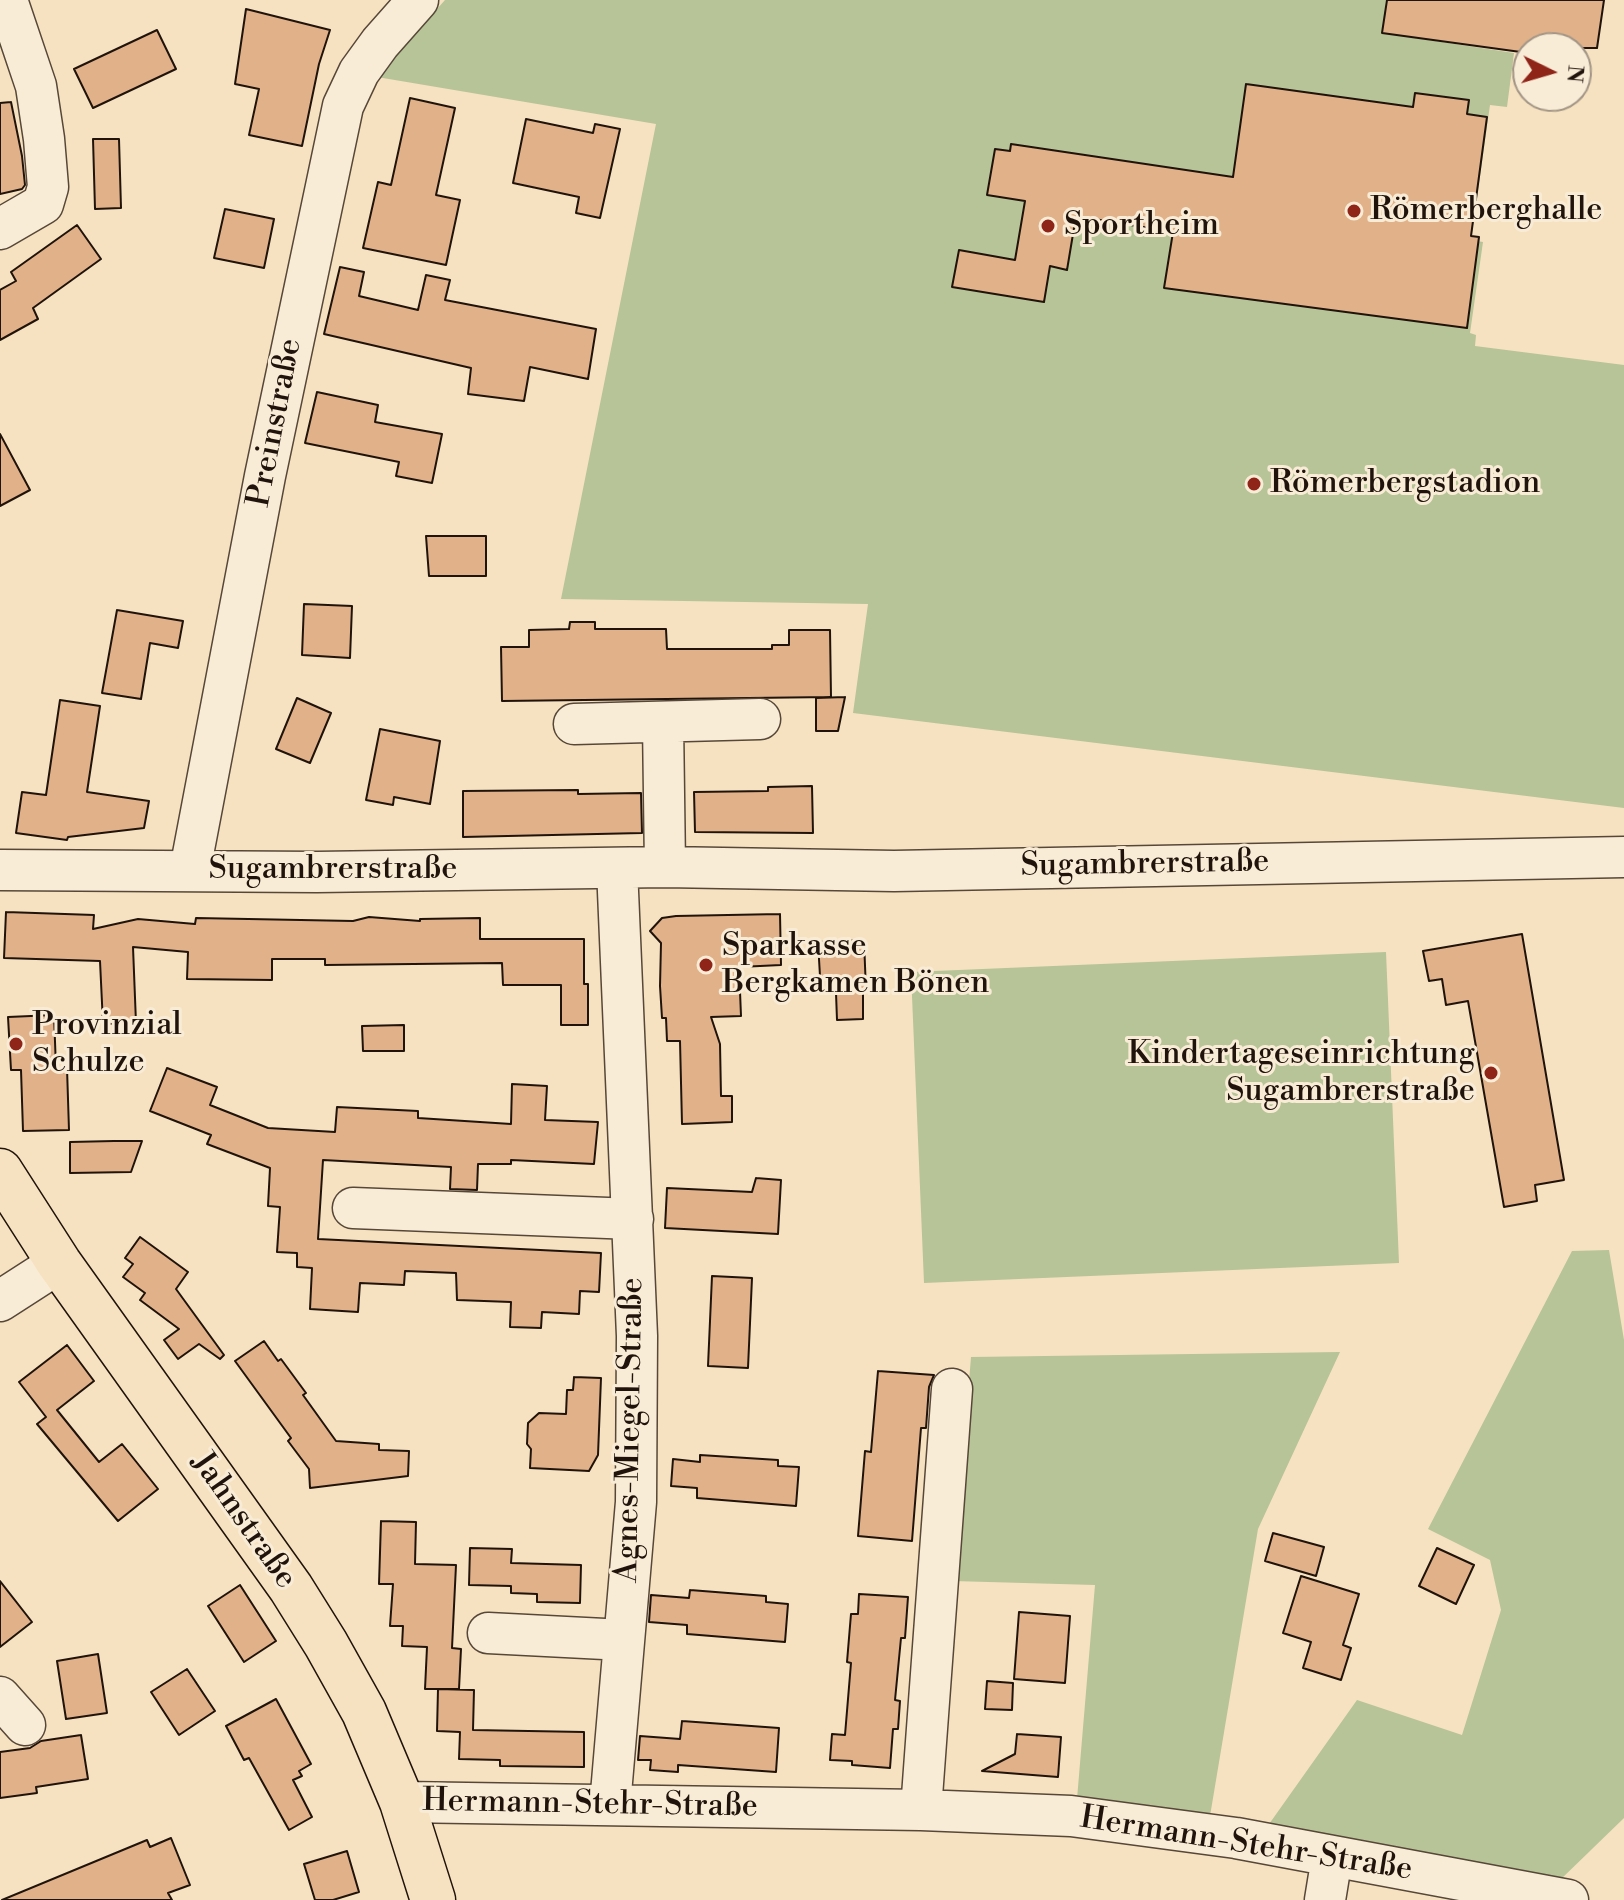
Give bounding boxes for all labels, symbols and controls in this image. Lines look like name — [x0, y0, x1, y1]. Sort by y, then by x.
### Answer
north arrow — [1512, 32, 1592, 112]
text: N — [1560, 64, 1589, 84]
place label: Römerberghalle — [1370, 192, 1603, 230]
marker: Römerberghalle — [1345, 202, 1363, 220]
place label: Sportheim — [1064, 207, 1219, 245]
marker: Sportheim — [1039, 217, 1057, 235]
street label: Preinstraße — [241, 335, 311, 511]
place label: Römerbergstadion — [1270, 465, 1540, 503]
marker: Römerbergstadion — [1245, 475, 1263, 493]
street label: Sugambrerstraße — [1020, 844, 1270, 886]
street label: Sugambrerstraße — [209, 851, 457, 889]
place label: Sparkasse Bergkamen Bönen — [722, 928, 989, 1003]
marker: Sparkasse Bergkamen Bönen — [697, 956, 715, 974]
place label: Provinzial Schulze — [32, 1007, 182, 1082]
marker: Provinzial Schulze — [7, 1035, 25, 1053]
place label: Kindertageseinrichtung Sugambrerstraße — [1128, 1036, 1475, 1111]
marker: Kindertageseinrichtung Sugambrerstraße — [1482, 1064, 1500, 1082]
street label: Agnes-Miegel-Straße — [609, 1277, 653, 1583]
street label: Jahnstraße — [182, 1445, 304, 1597]
street label: Hermann-Stehr-Straße — [422, 1783, 758, 1827]
street label: Hermann-Stehr-Straße — [1077, 1800, 1415, 1890]

